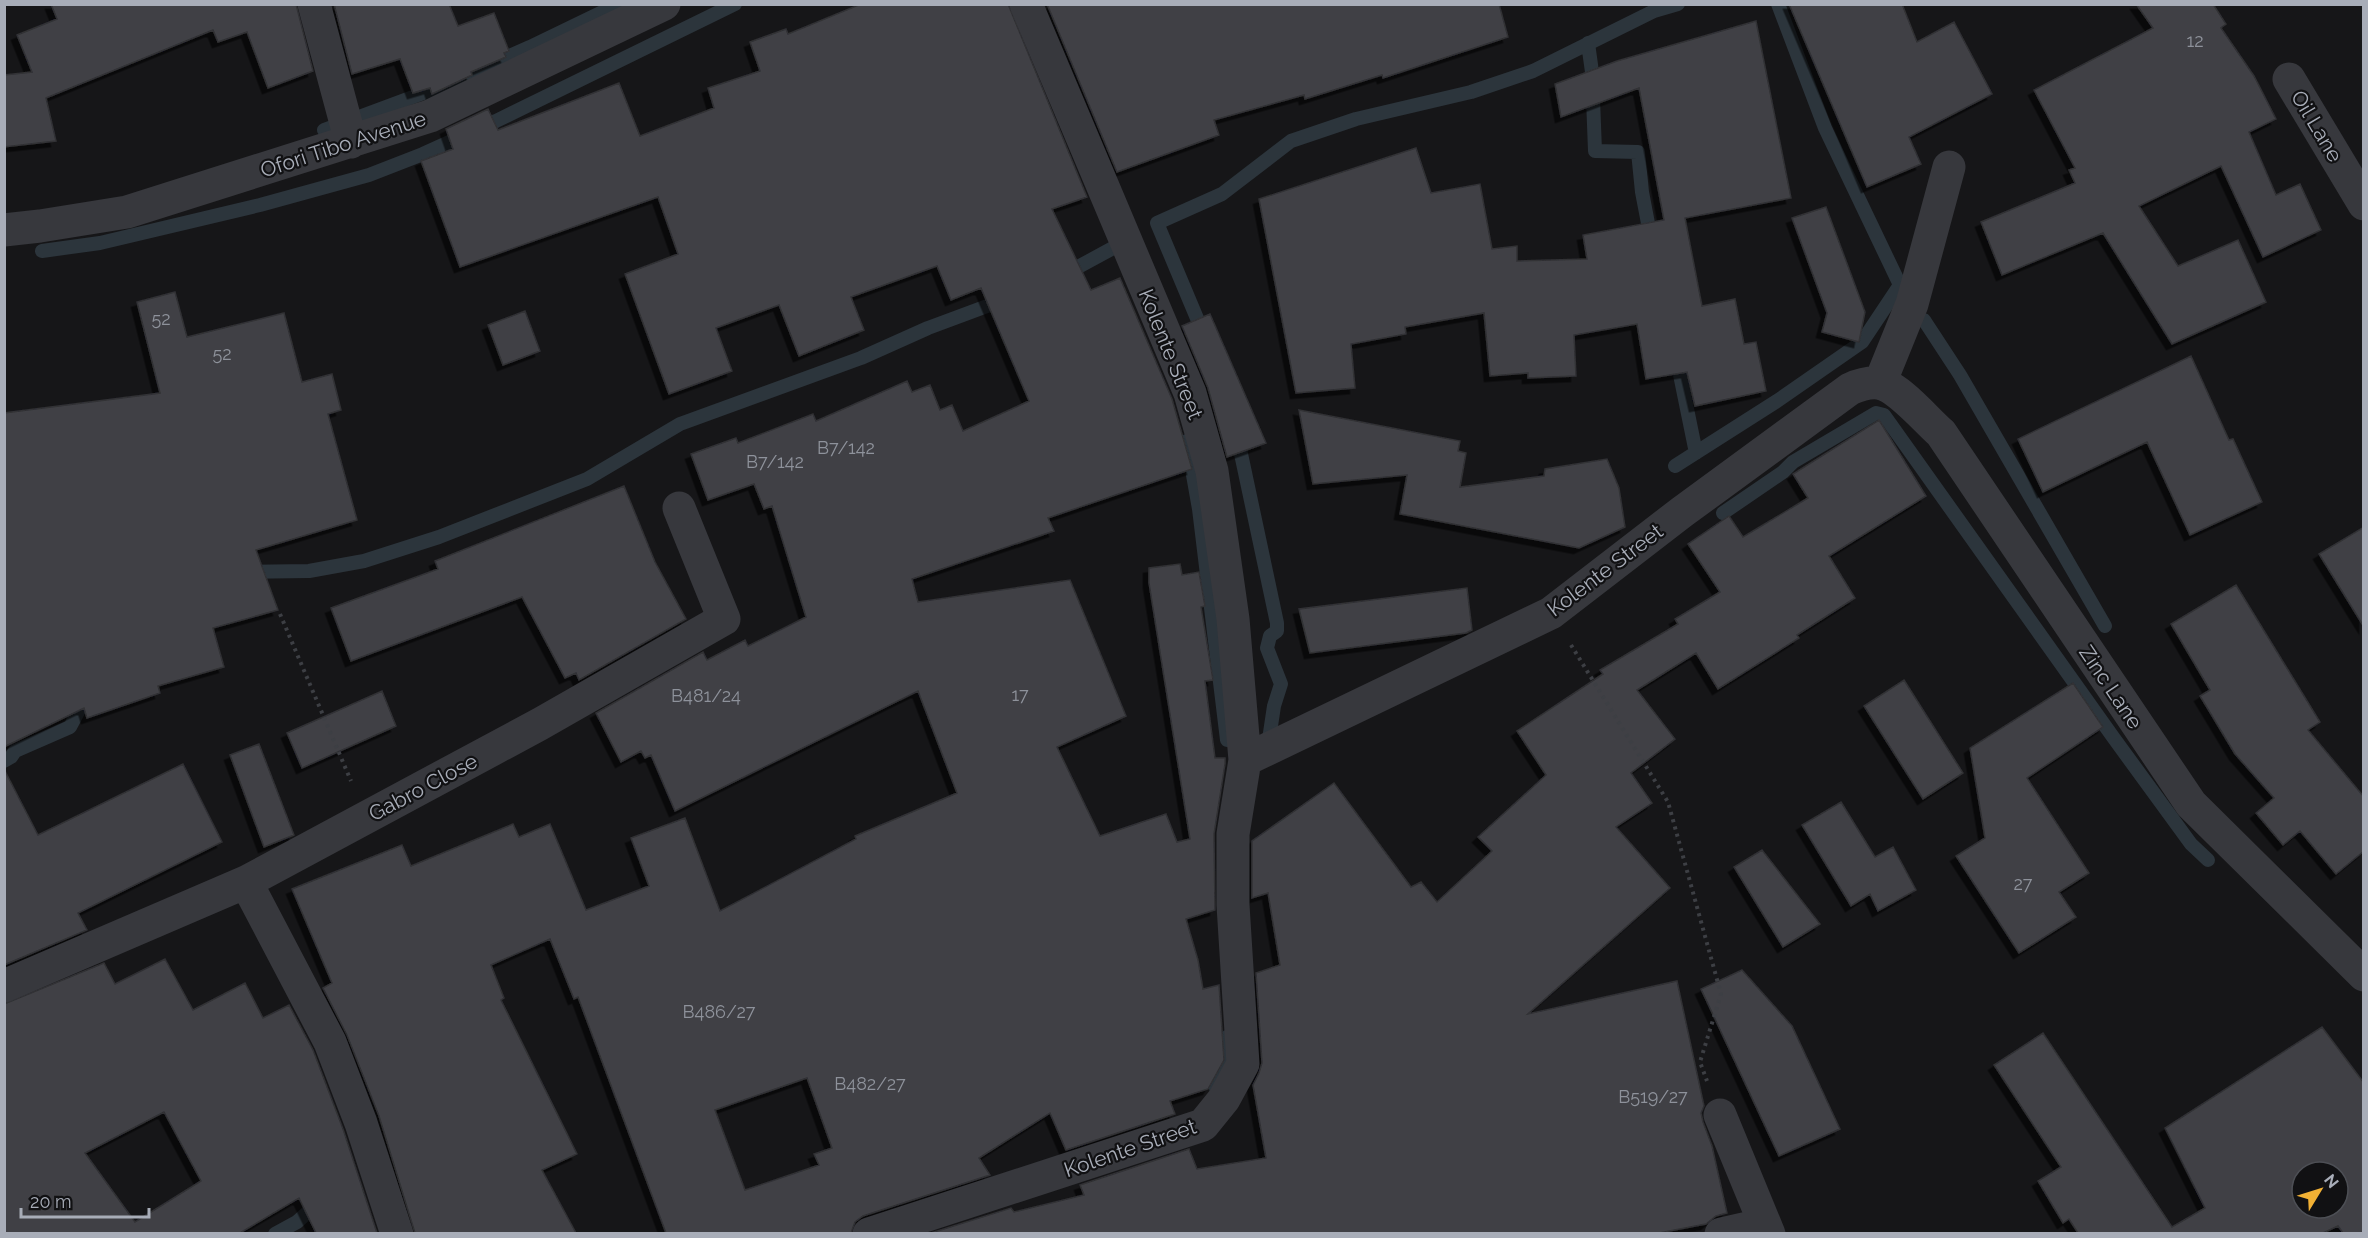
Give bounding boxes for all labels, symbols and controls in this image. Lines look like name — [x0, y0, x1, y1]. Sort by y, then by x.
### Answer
house number: 12 — [2186, 30, 2204, 51]
street label: Oil Lane — [2286, 86, 2348, 166]
street label: Ofori Tibo Avenue — [257, 105, 429, 183]
street label: Kolente Street — [1134, 285, 1208, 423]
house number: 52 — [151, 308, 171, 329]
house number: 52 — [212, 343, 232, 364]
house number: B7/142 — [817, 437, 875, 458]
house number: B7/142 — [746, 451, 804, 472]
street label: Kolente Street — [1542, 518, 1668, 622]
street label: Zinc Lane — [2074, 641, 2148, 733]
house number: 17 — [1011, 684, 1029, 705]
house number: B481/24 — [671, 685, 741, 706]
street label: Gabro Close — [364, 748, 482, 826]
house number: 27 — [2013, 873, 2033, 894]
house number: B486/27 — [683, 1001, 756, 1022]
house number: B482/27 — [834, 1073, 906, 1094]
house number: B519/27 — [1618, 1086, 1688, 1107]
street label: Kolente Street — [1061, 1114, 1199, 1182]
north arrow — [2290, 1160, 2350, 1220]
text: N — [2320, 1170, 2343, 1192]
scale bar — [21, 1181, 148, 1219]
text: 20 m — [30, 1191, 72, 1212]

